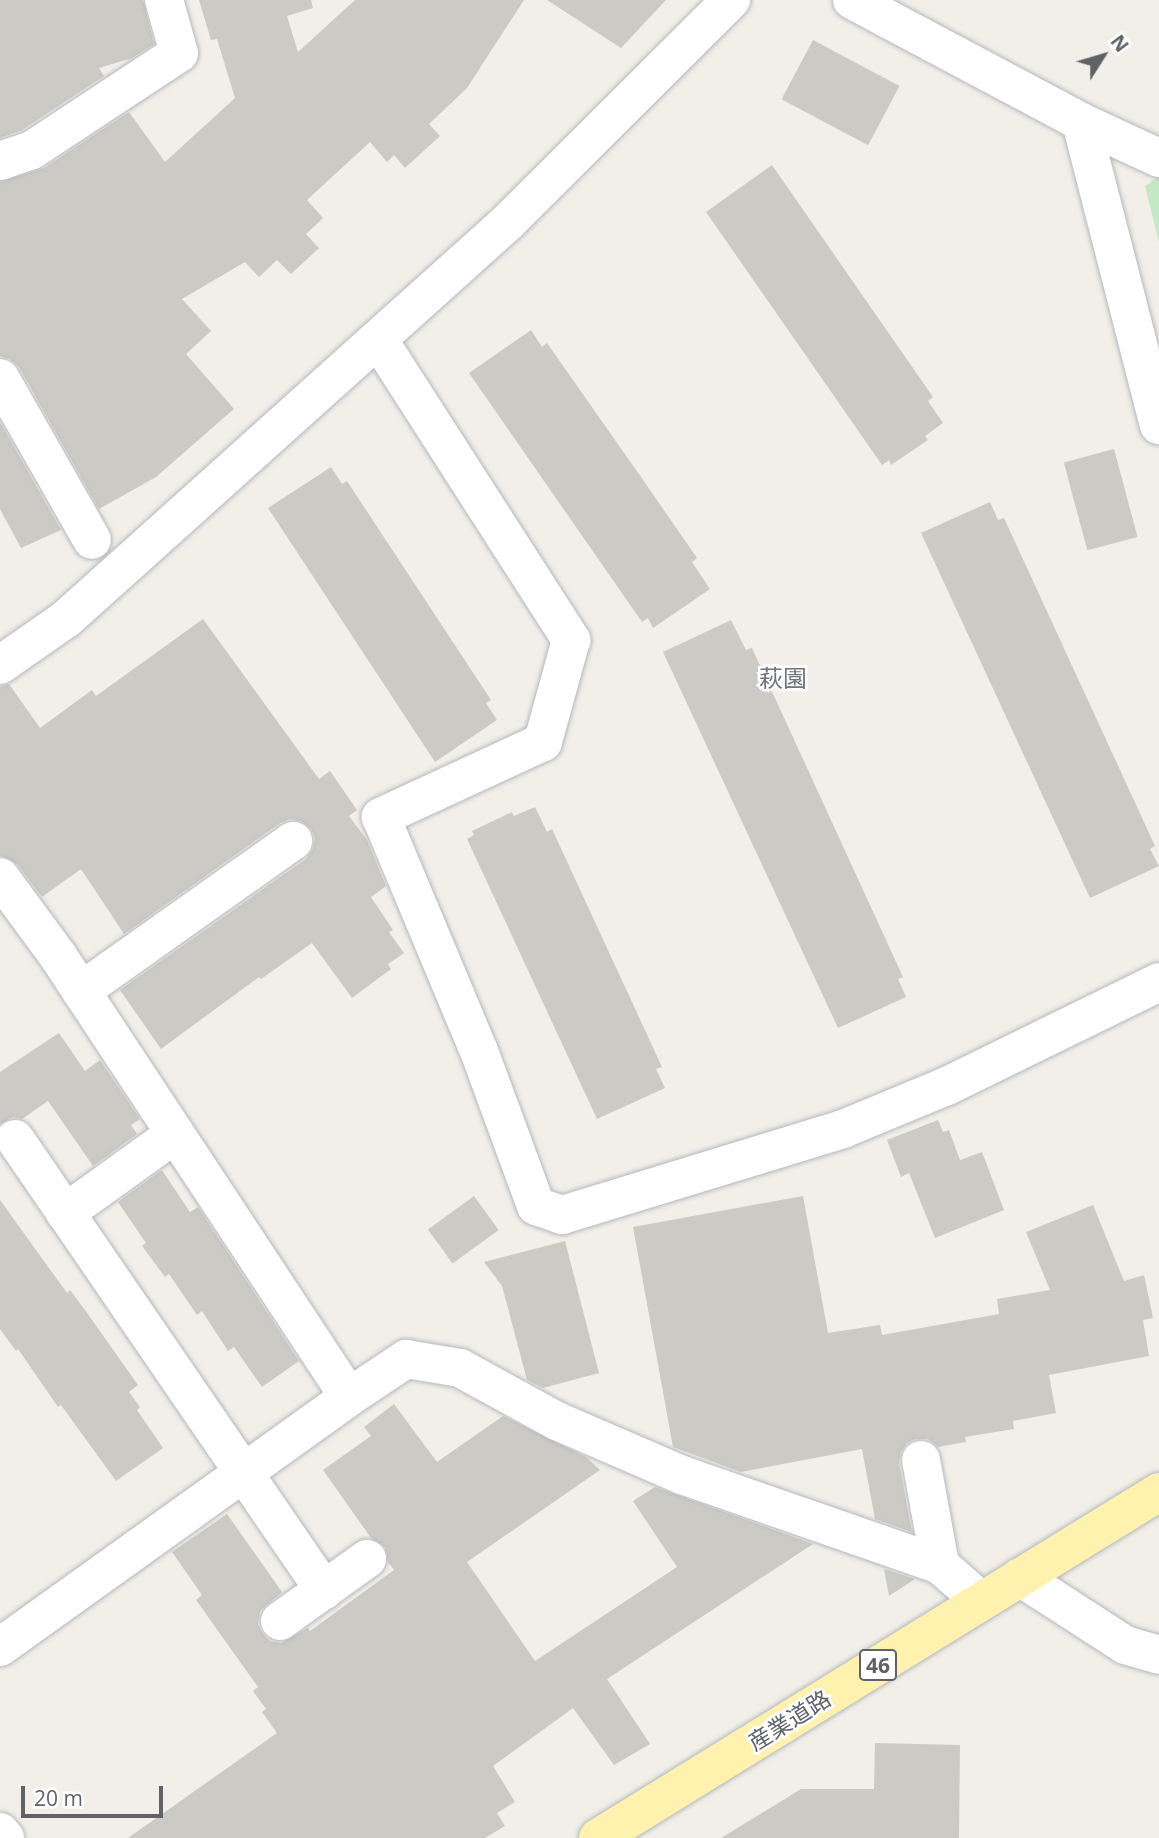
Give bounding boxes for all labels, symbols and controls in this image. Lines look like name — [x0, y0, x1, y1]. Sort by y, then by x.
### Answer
north arrow — [1068, 21, 1138, 91]
text: N — [1105, 29, 1135, 57]
district label: 萩園 — [759, 664, 807, 692]
road number: 46 — [859, 1648, 897, 1682]
street label: 産業道路 — [743, 1684, 835, 1756]
scale bar — [24, 1772, 166, 1816]
text: 20 m — [34, 1784, 83, 1812]

